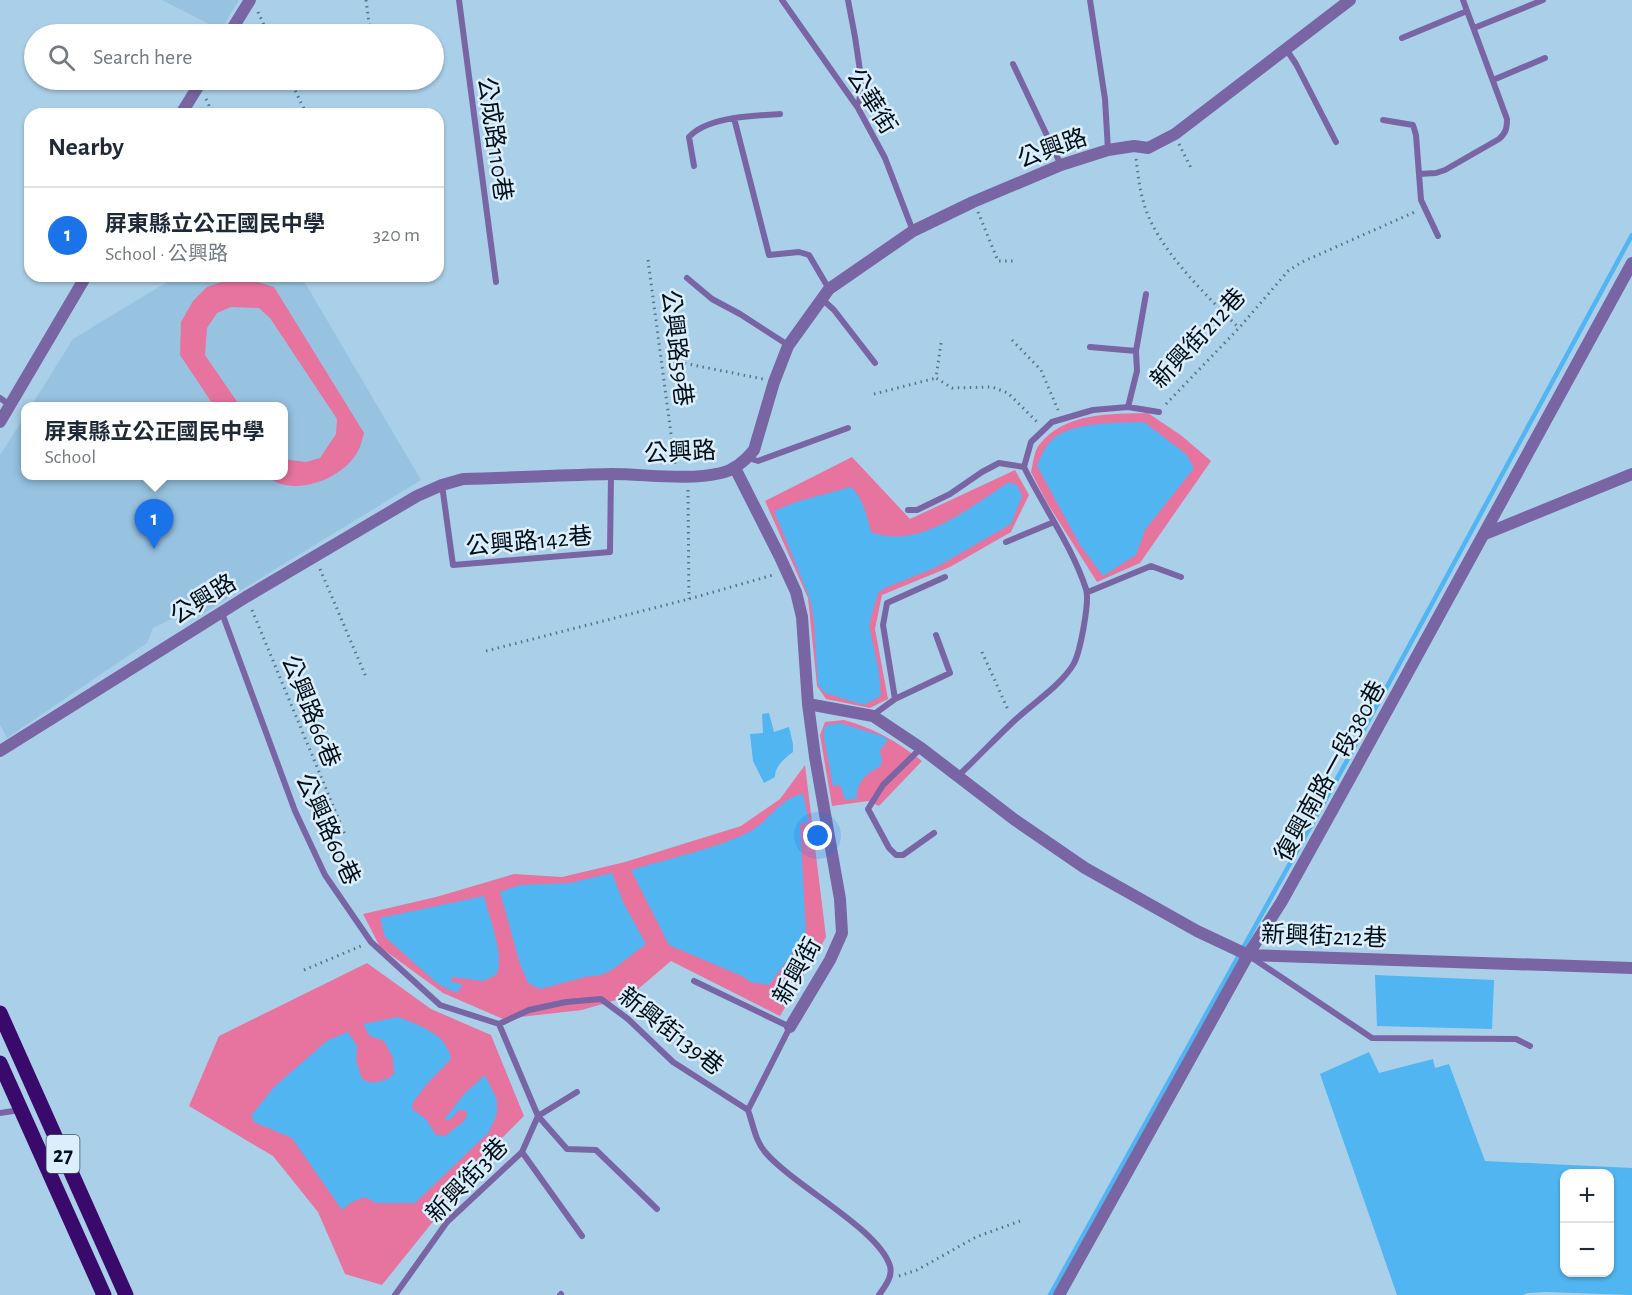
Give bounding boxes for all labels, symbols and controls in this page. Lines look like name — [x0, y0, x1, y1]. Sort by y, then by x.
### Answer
search box — [24, 24, 444, 90]
icon: search — [45, 41, 78, 74]
text: Search here — [93, 46, 192, 68]
street label: 公華街 — [842, 64, 902, 138]
street label: 公成路110巷 — [473, 75, 517, 203]
street label: 公興路 — [1014, 123, 1090, 173]
text: Nearby — [48, 134, 124, 160]
text: 屏東縣立公正國民中學 — [105, 213, 325, 235]
text: 1 — [64, 225, 71, 245]
text: 320 m — [373, 225, 420, 245]
text: School · 公興路 — [105, 244, 228, 264]
street label: 新興街212巷 — [1145, 283, 1251, 393]
street label: 公興路59巷 — [657, 288, 697, 408]
popup — [21, 402, 288, 480]
text: 屏東縣立公正國民中學 — [44, 421, 265, 443]
street label: 公興路 — [643, 437, 717, 467]
text: School — [44, 447, 96, 467]
pin: 1 — [134, 500, 174, 549]
street label: 公興路142巷 — [465, 523, 593, 559]
street label: 公興路 — [166, 569, 240, 629]
street label: 公興路66巷 — [277, 651, 345, 771]
street label: 復興南路一段380巷 — [1270, 676, 1390, 866]
street label: 公興路60巷 — [291, 769, 365, 889]
your location — [803, 821, 832, 850]
street label: 新興街212巷 — [1261, 921, 1387, 951]
street label: 新興街 — [768, 933, 826, 1009]
street label: 新興街139巷 — [614, 982, 728, 1080]
street label: 新興街3巷 — [421, 1133, 513, 1227]
road number: 27 — [46, 1135, 80, 1173]
map controls — [1560, 1169, 1614, 1277]
button: + — [1560, 1169, 1614, 1223]
button: − — [1560, 1223, 1614, 1277]

